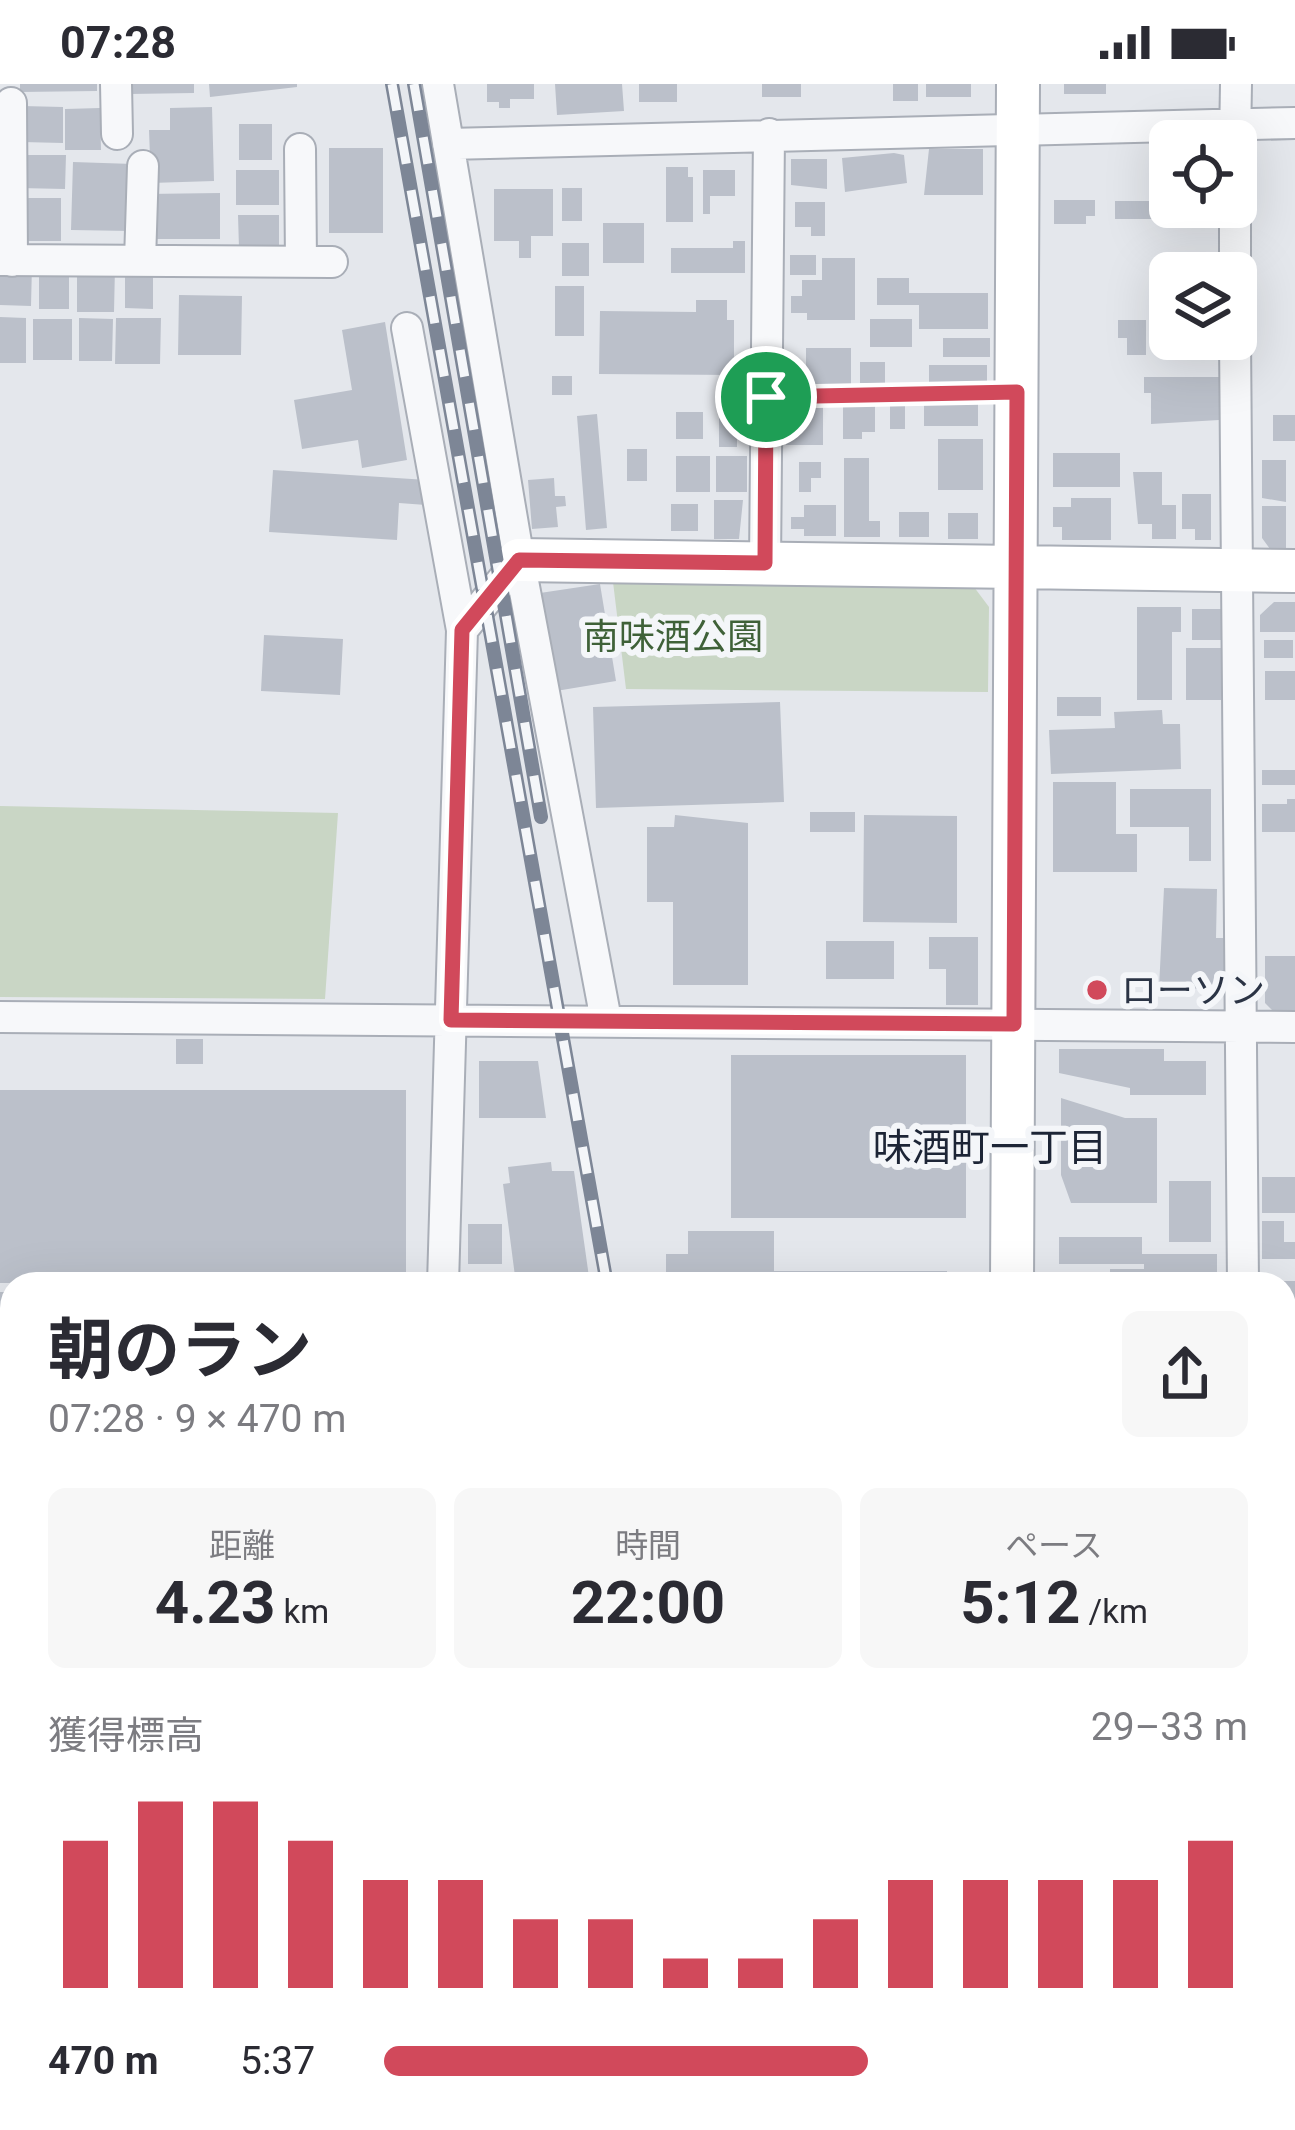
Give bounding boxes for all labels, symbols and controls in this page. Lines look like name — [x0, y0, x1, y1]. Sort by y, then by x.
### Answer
text: 07:28 — [60, 16, 176, 69]
map controls — [1149, 120, 1257, 360]
button: locate — [1149, 120, 1257, 228]
button: layers — [1149, 252, 1257, 360]
pin — [715, 346, 817, 448]
icon: arrive — [733, 364, 799, 430]
park label: 南味酒公園 — [583, 616, 763, 658]
place label: ローソン — [1121, 970, 1265, 1012]
marker: ローソン — [1084, 977, 1110, 1003]
district label: 味酒町一丁目 — [873, 1125, 1107, 1171]
button: share — [1122, 1311, 1248, 1437]
text: 朝のラン — [48, 1312, 312, 1389]
text: 07:28 · 9 × 470 m — [48, 1396, 346, 1442]
text: 距離 — [209, 1526, 275, 1565]
text: 時間 — [615, 1526, 681, 1565]
text: ペース — [1005, 1526, 1103, 1565]
text: 4.23 — [155, 1567, 275, 1638]
text: 22:00 — [571, 1567, 725, 1638]
text: 5:12 — [960, 1567, 1080, 1638]
text: km — [275, 1592, 329, 1631]
text: /km — [1080, 1592, 1148, 1631]
text: 29–33 m — [1091, 1704, 1248, 1750]
text: 獲得標高 — [48, 1713, 204, 1759]
text: 470 m — [48, 2038, 159, 2084]
text: 5:37 — [240, 2038, 315, 2084]

